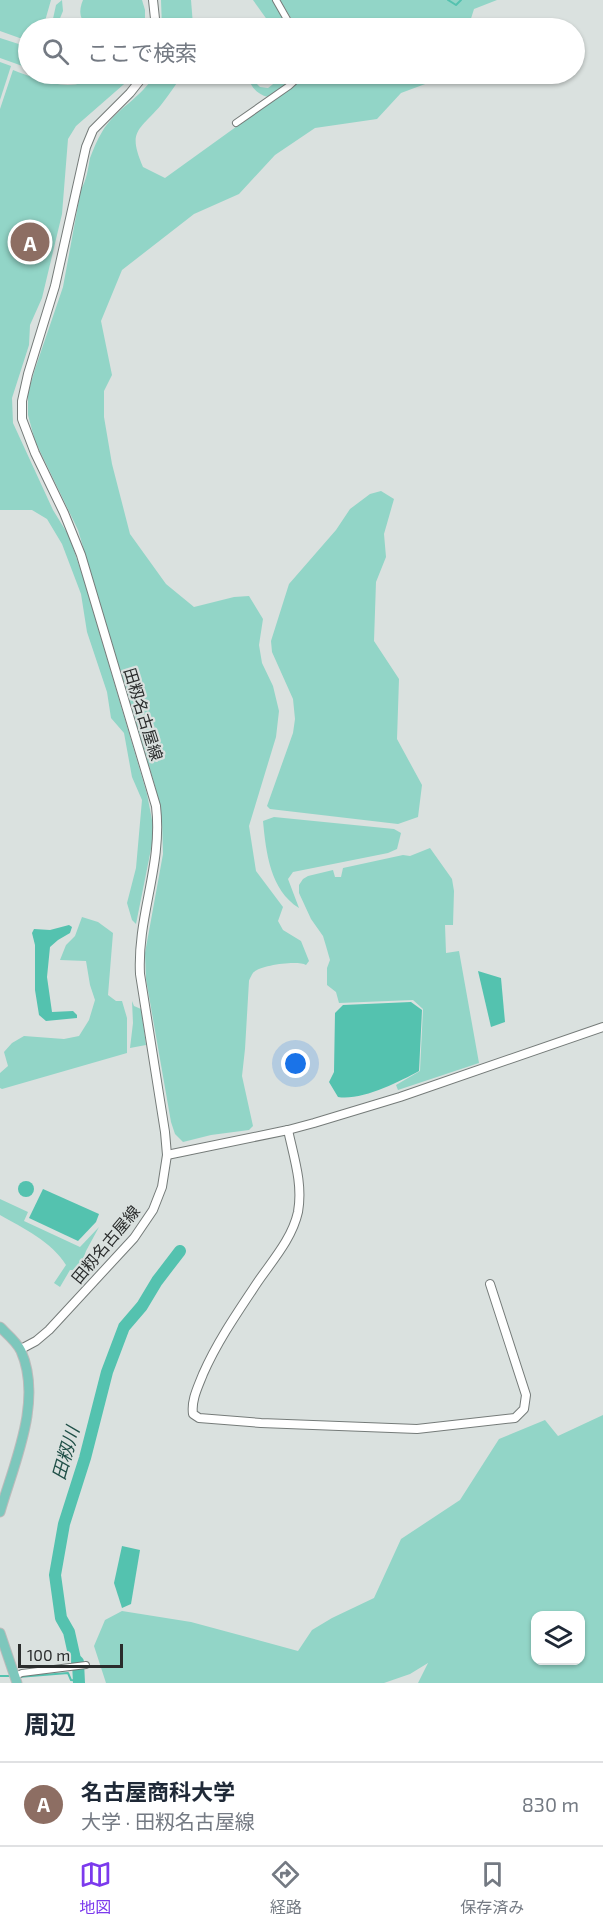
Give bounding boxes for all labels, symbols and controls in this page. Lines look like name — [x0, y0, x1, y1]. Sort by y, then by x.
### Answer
search box — [18, 18, 585, 84]
icon: search — [39, 35, 72, 68]
text: ここで検索 — [87, 39, 197, 65]
pin: A — [10, 220, 50, 264]
street label: 田籾名古屋線 — [121, 665, 167, 763]
your location — [281, 1049, 310, 1078]
street label: 田籾名古屋線 — [67, 1201, 143, 1287]
water label: 田籾川 — [47, 1422, 84, 1482]
map controls — [531, 1611, 585, 1665]
button: layers — [531, 1611, 585, 1665]
scale bar — [18, 1641, 123, 1668]
text: 100 m — [27, 1645, 70, 1664]
text: 周辺 — [24, 1708, 76, 1739]
text: 名古屋商科大学 — [81, 1778, 235, 1804]
text: A — [37, 1792, 50, 1816]
text: 830 m — [522, 1792, 579, 1816]
text: 大学 · 田籾名古屋線 — [81, 1809, 255, 1833]
tab: 地図 — [79, 1858, 112, 1918]
tab: 経路 — [269, 1858, 302, 1918]
tab: 保存済み — [460, 1858, 524, 1918]

